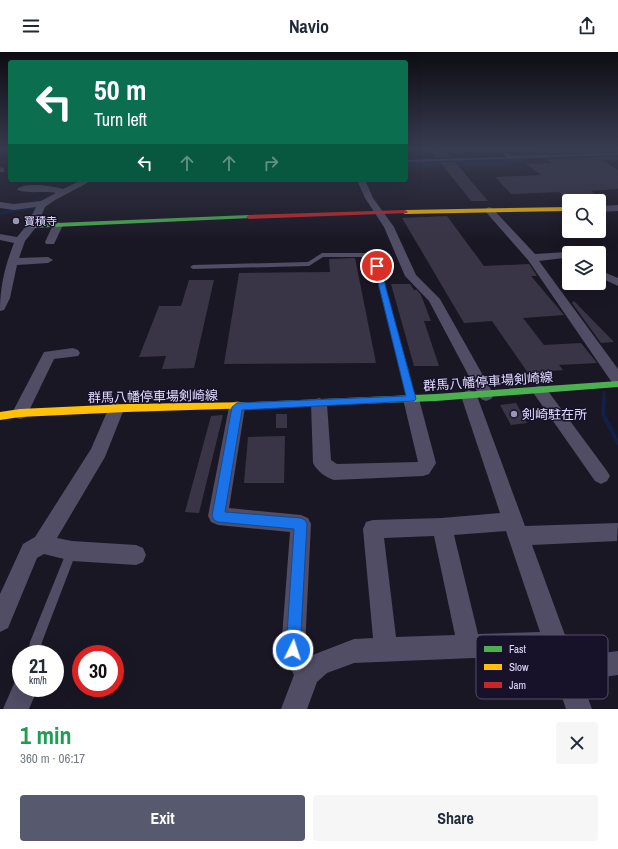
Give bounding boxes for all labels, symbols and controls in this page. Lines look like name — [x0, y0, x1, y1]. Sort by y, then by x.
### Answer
text: Navio — [289, 14, 329, 39]
icon: menu — [20, 15, 42, 37]
icon: share — [576, 15, 598, 37]
text: 50 m — [94, 71, 146, 109]
icon: left — [28, 76, 80, 128]
text: Turn left — [94, 107, 147, 132]
icon: left — [134, 152, 156, 174]
icon: ahead — [176, 152, 198, 174]
icon: ahead — [218, 152, 240, 174]
icon: right — [260, 152, 282, 174]
map controls — [562, 194, 606, 290]
button: search — [562, 194, 606, 238]
place label: 寶積寺 — [24, 214, 57, 228]
marker: 寶積寺 — [11, 216, 21, 226]
button: layers — [562, 246, 606, 290]
pin — [360, 249, 394, 283]
icon: arrive — [366, 255, 388, 277]
street label: 群馬八幡停車場剣崎線 — [423, 368, 553, 395]
street label: 群馬八幡停車場剣崎線 — [88, 387, 218, 406]
place label: 剣崎駐在所 — [522, 406, 587, 423]
marker: 剣崎駐在所 — [509, 409, 519, 419]
position arrow — [272, 629, 314, 671]
legend — [476, 635, 608, 699]
text: Fast — [509, 642, 527, 656]
speed limit sign: 30 — [72, 645, 124, 697]
text: 21 — [29, 652, 47, 679]
text: Slow — [509, 660, 529, 674]
text: km/h — [29, 674, 47, 687]
text: Jam — [509, 678, 526, 692]
text: 1 min — [20, 719, 71, 751]
button: close — [556, 722, 598, 764]
text: 360 m · 06:17 — [20, 750, 85, 767]
button: Exit — [20, 795, 305, 841]
button: Share — [313, 795, 598, 841]

